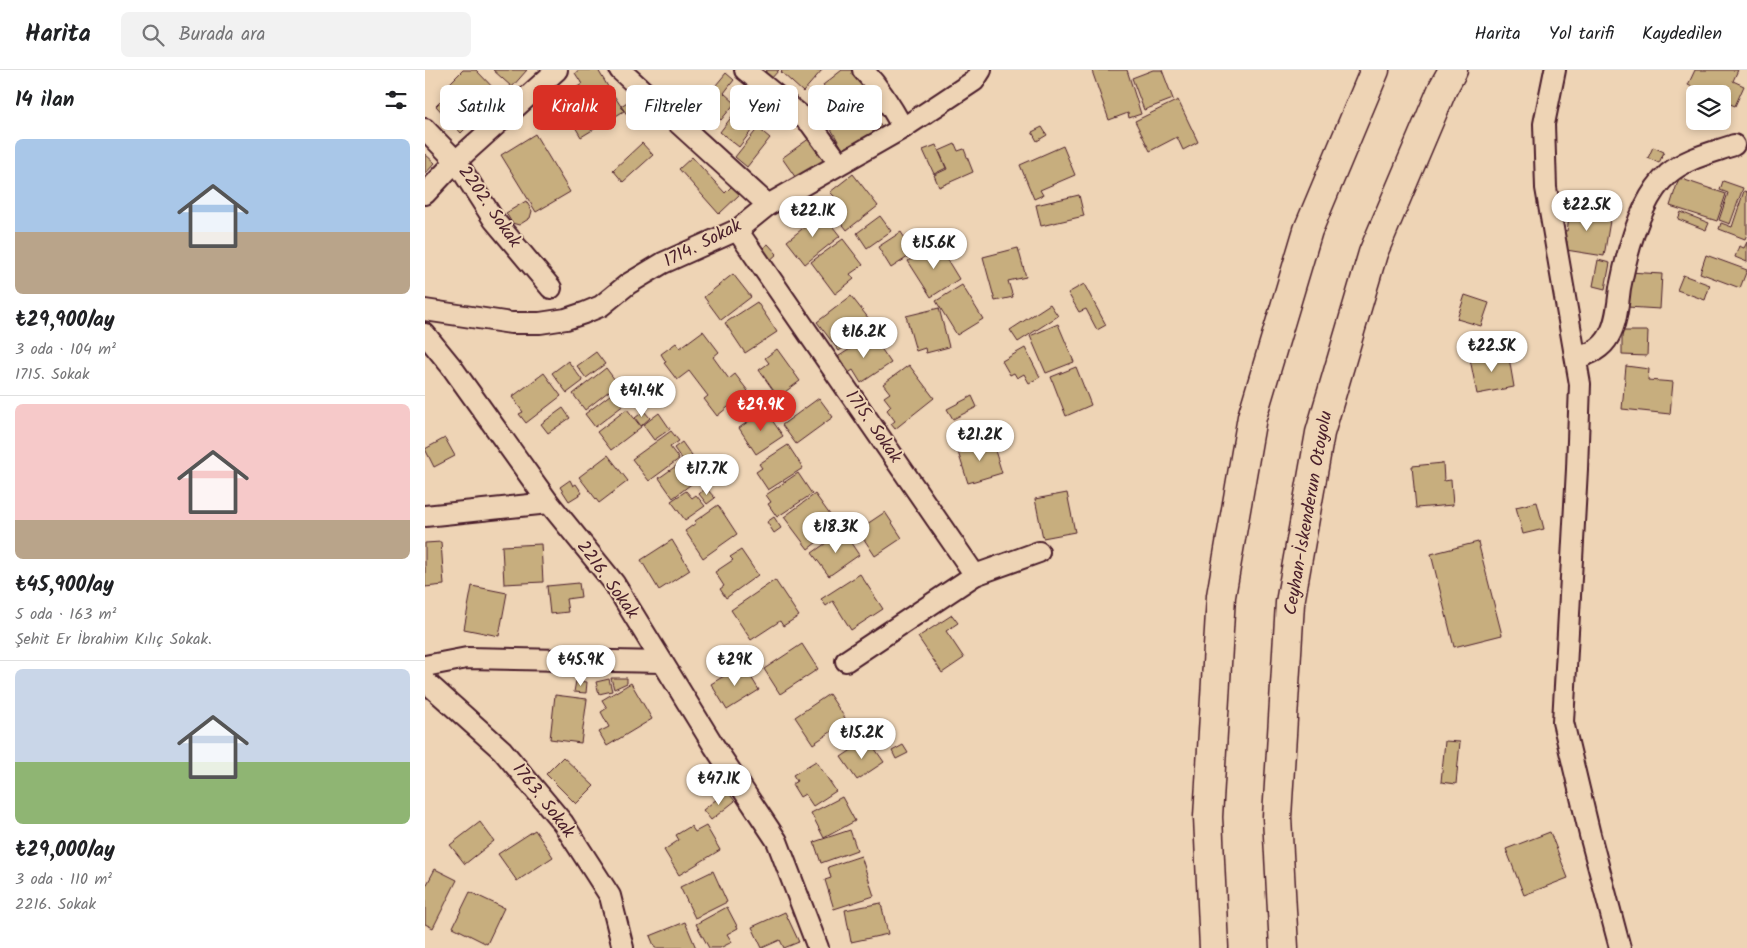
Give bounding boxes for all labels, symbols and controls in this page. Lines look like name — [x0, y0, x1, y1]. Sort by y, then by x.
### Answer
search box — [121, 12, 471, 57]
text: Harita — [25, 15, 91, 54]
text: Burada ara — [179, 20, 265, 50]
text: Harita — [1475, 20, 1521, 49]
text: Yol tarifi — [1549, 20, 1614, 49]
text: Kaydedilen — [1642, 20, 1722, 49]
icon: search — [139, 21, 167, 49]
text: 14 ilan — [15, 84, 74, 117]
chip: Satılık — [440, 85, 523, 130]
chip: Kiralık — [533, 85, 616, 130]
chip: Filtreler — [626, 85, 720, 130]
chip: Yeni — [730, 85, 798, 130]
chip: Daire — [808, 85, 882, 130]
map controls — [1686, 85, 1731, 130]
button: layers — [1686, 85, 1731, 130]
icon: filters — [382, 86, 410, 114]
street label: 2202. Sokak — [450, 160, 528, 255]
icon: home — [168, 171, 258, 261]
pin: ₺22.5K — [1546, 190, 1628, 232]
text: ₺22.5K — [1562, 193, 1612, 218]
pin: ₺22.1K — [772, 196, 854, 238]
text: ₺22.1K — [790, 199, 836, 224]
street label: 1714. Sokak — [659, 212, 748, 276]
pin: ₺15.6K — [893, 228, 975, 270]
text: ₺15.6K — [912, 231, 956, 256]
text: ₺29,900/ay — [15, 304, 115, 337]
pin: ₺16.2K — [823, 316, 905, 359]
text: ₺16.2K — [841, 320, 887, 345]
pin: ₺22.5K — [1451, 330, 1533, 373]
text: ₺22.5K — [1467, 334, 1517, 359]
text: 3 oda · 104 m² — [15, 337, 116, 362]
text: 1715. Sokak — [15, 362, 89, 387]
pin: ₺41.4K — [601, 376, 683, 418]
text: ₺41.4K — [620, 379, 664, 404]
street label: 1715. Sokak — [837, 384, 909, 470]
pin: ₺29.9K — [720, 390, 802, 432]
text: ₺29.9K — [737, 393, 785, 418]
street label: Ceyhan-İskenderun Otoyolu — [1277, 408, 1341, 617]
pin: ₺21.2K — [939, 420, 1021, 462]
text: ₺21.2K — [957, 423, 1003, 448]
icon: home — [168, 437, 258, 527]
pin: ₺17.7K — [666, 454, 748, 496]
text: ₺17.7K — [686, 457, 728, 482]
pin: ₺18.3K — [795, 512, 877, 554]
text: ₺18.3K — [813, 515, 859, 540]
street label: 2216. Sokak — [568, 535, 646, 626]
text: ₺45,900/ay — [15, 569, 114, 602]
text: 5 oda · 163 m² — [15, 602, 117, 627]
text: Şehit Er İbrahim Kılıç Sokak. — [15, 627, 212, 652]
pin: ₺45.9K — [540, 644, 622, 687]
pin: ₺29K — [705, 644, 765, 687]
text: ₺45.9K — [557, 648, 605, 673]
text: ₺29K — [717, 648, 753, 673]
icon: home — [168, 702, 258, 792]
pin: ₺15.2K — [821, 718, 903, 760]
text: ₺15.2K — [840, 721, 884, 746]
street label: 1763. Sokak — [504, 757, 582, 845]
pin: ₺47.1K — [678, 764, 760, 806]
text: ₺47.1K — [697, 767, 741, 792]
text: ₺29,000/ay — [15, 834, 115, 867]
text: 3 oda · 110 m² — [15, 867, 112, 892]
text: 2216. Sokak — [15, 892, 96, 917]

